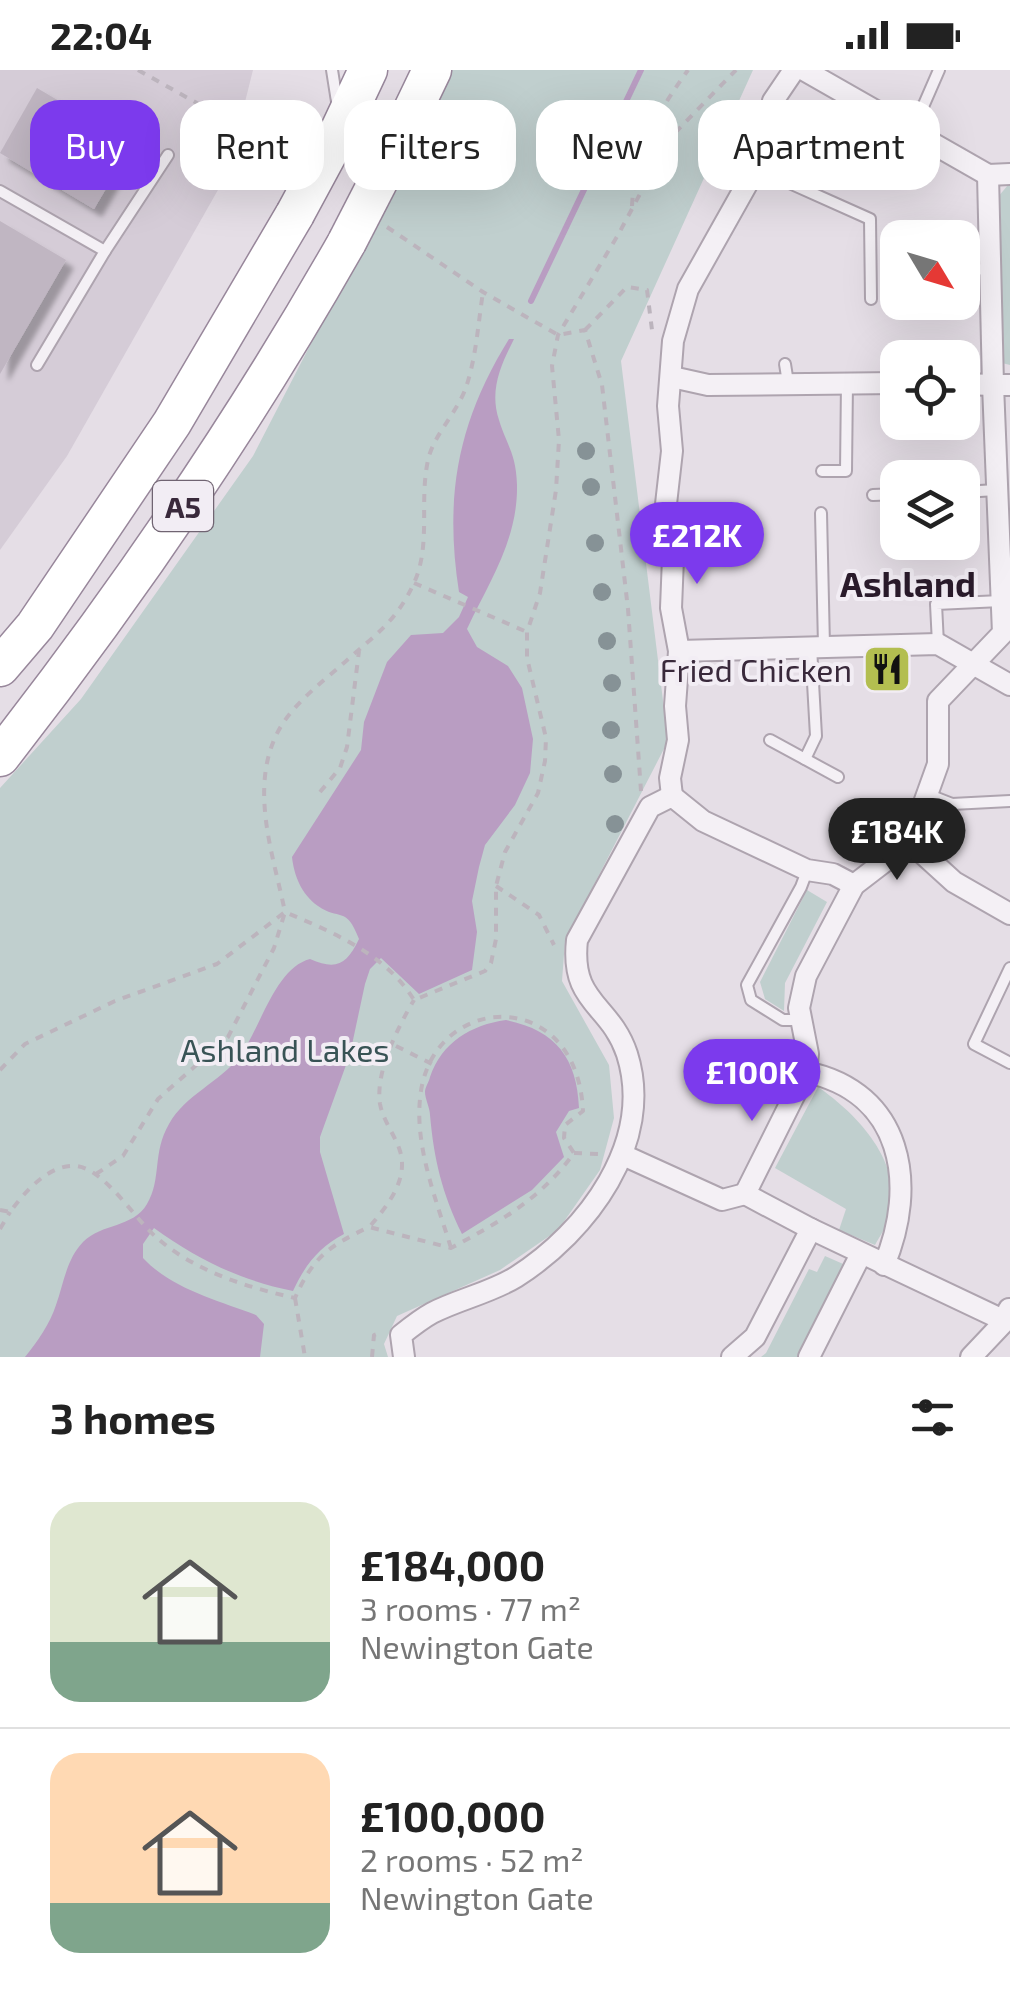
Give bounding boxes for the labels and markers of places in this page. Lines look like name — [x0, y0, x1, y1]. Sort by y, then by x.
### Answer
pin: £212K — [627, 502, 767, 587]
restaurant icon: Fried Chicken — [861, 643, 913, 695]
place label: Fried Chicken — [660, 650, 852, 688]
pin: £184K — [827, 798, 967, 883]
pin: £100K — [682, 1039, 822, 1124]

